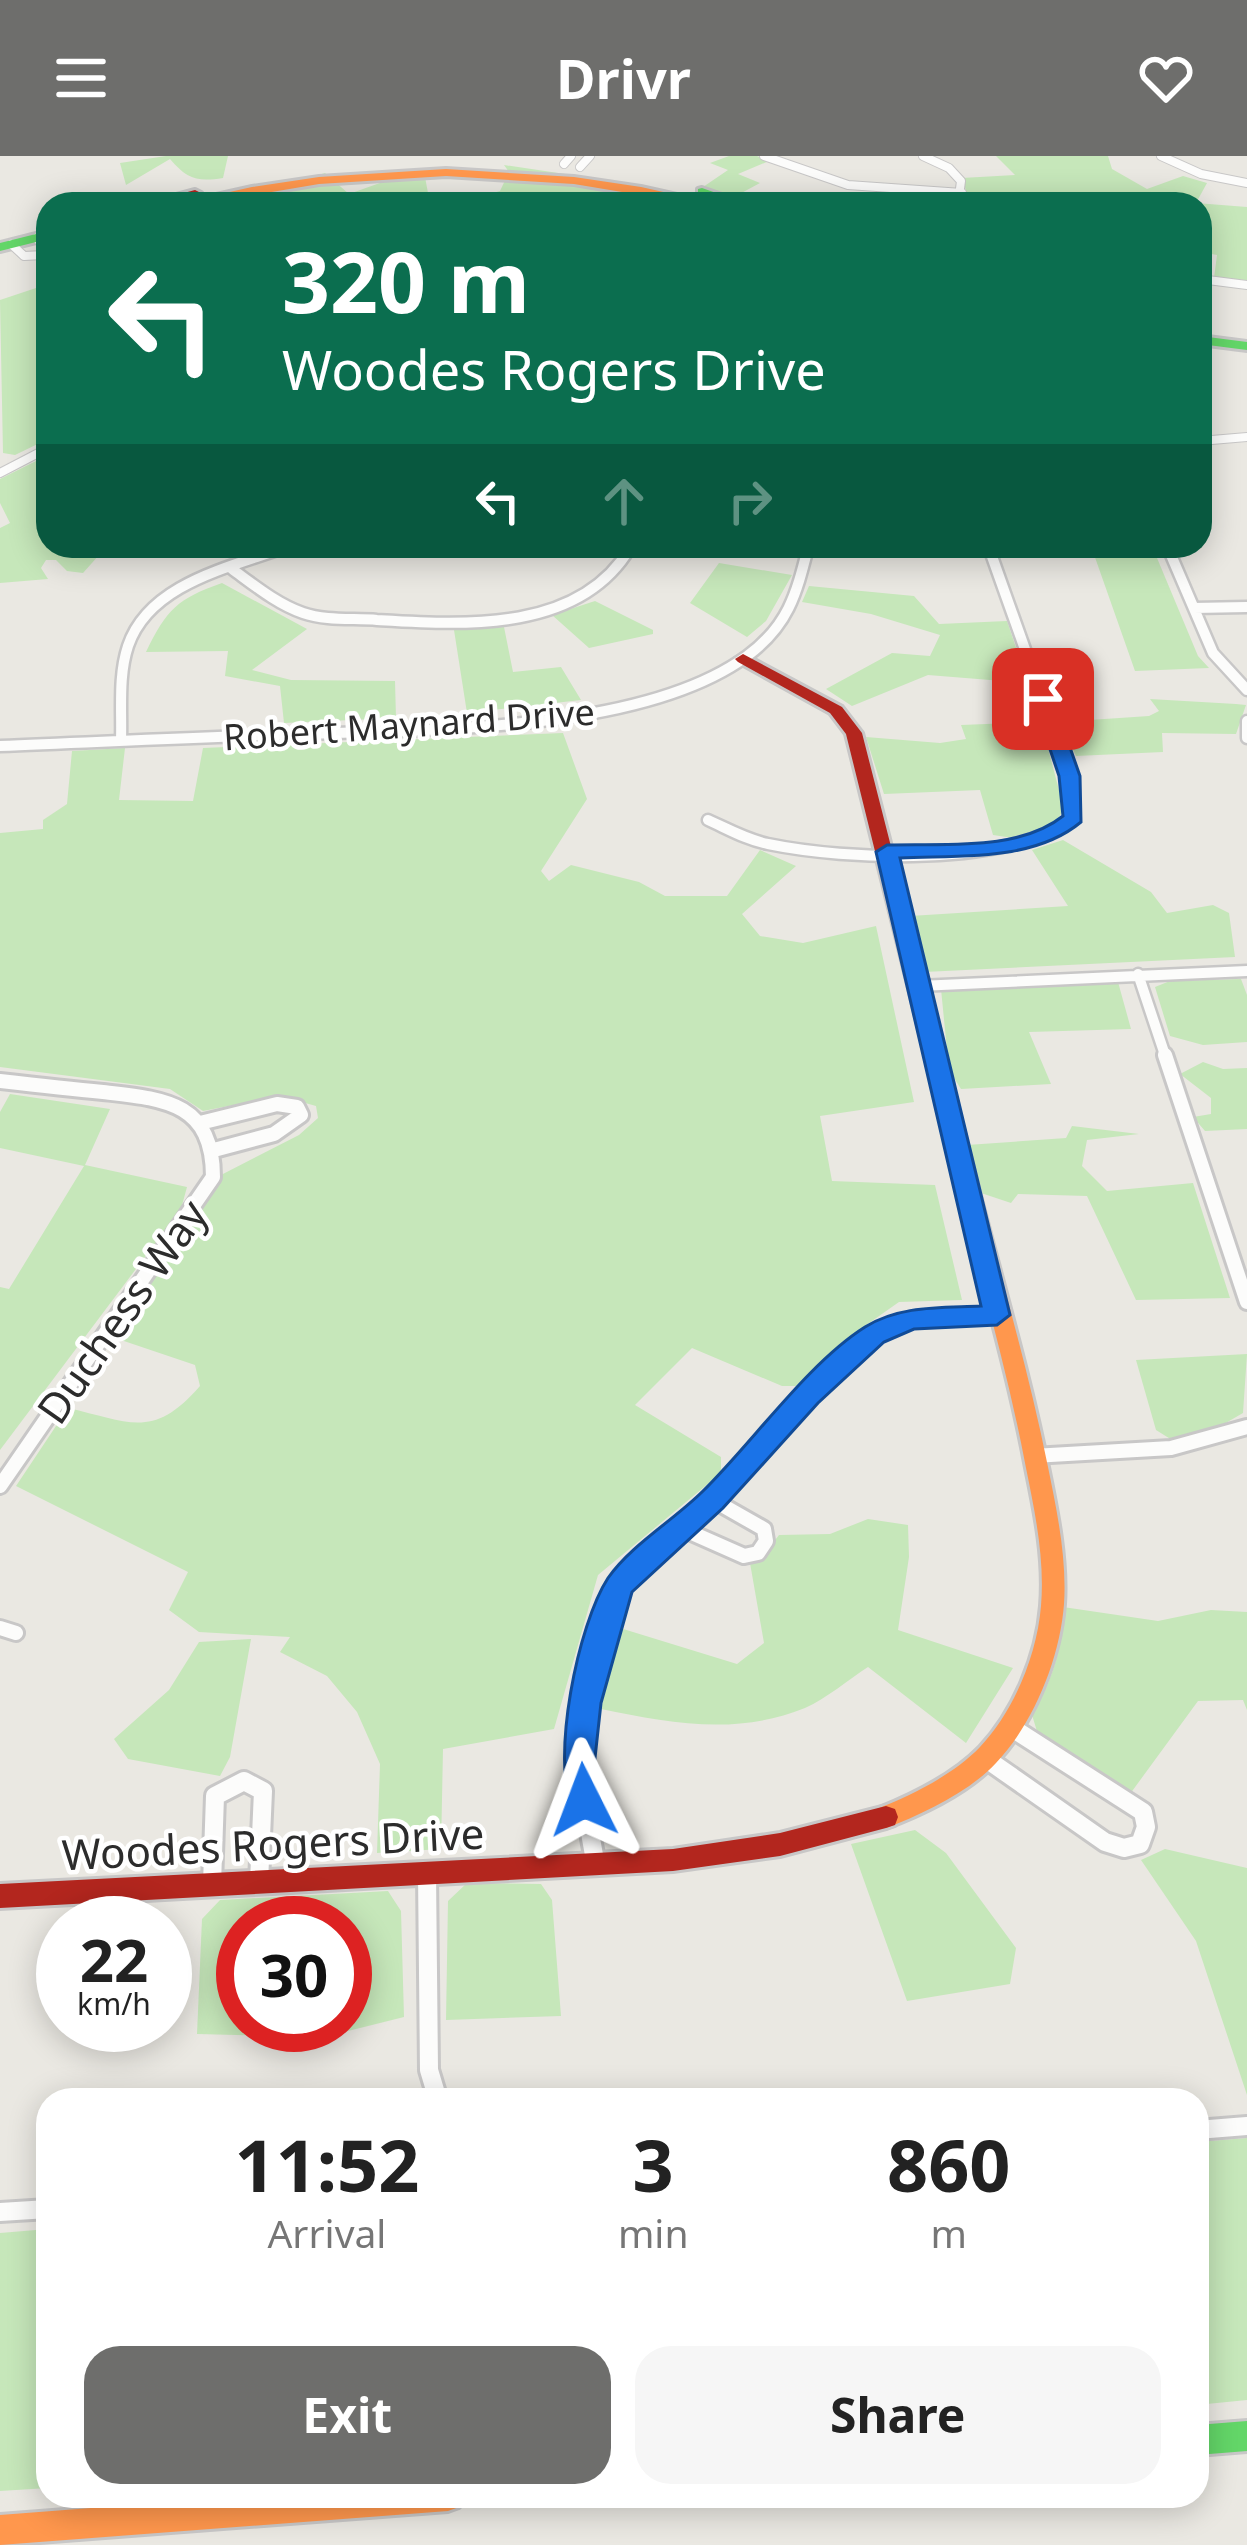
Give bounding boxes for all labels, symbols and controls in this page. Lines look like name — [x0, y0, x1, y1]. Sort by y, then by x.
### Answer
text: Drivr — [556, 41, 691, 115]
icon: menu — [48, 45, 114, 111]
icon: heart — [1133, 45, 1199, 111]
text: 320 m — [282, 223, 530, 338]
icon: left — [84, 240, 240, 396]
text: Woodes Rogers Drive — [282, 332, 826, 406]
icon: left — [465, 468, 531, 534]
icon: ahead — [591, 468, 657, 534]
icon: right — [717, 468, 783, 534]
pin — [992, 648, 1094, 750]
icon: arrive — [1010, 666, 1076, 732]
street label: Robert Maynard Drive — [222, 687, 596, 761]
street label: Duchess Way — [23, 1187, 219, 1434]
position arrow — [521, 1737, 647, 1863]
street label: Woodes Rogers Drive — [60, 1803, 486, 1883]
speed limit sign: 30 — [216, 1896, 372, 2052]
text: 22 — [80, 1918, 148, 2000]
text: km/h — [77, 1983, 151, 2024]
text: 11:52 — [234, 2115, 419, 2213]
text: 3 — [633, 2115, 674, 2213]
text: 860 — [887, 2115, 1011, 2213]
text: Arrival — [267, 2206, 386, 2259]
text: min — [618, 2206, 689, 2259]
text: m — [931, 2206, 967, 2259]
button: Exit — [84, 2346, 611, 2484]
button: Share — [635, 2346, 1161, 2484]

